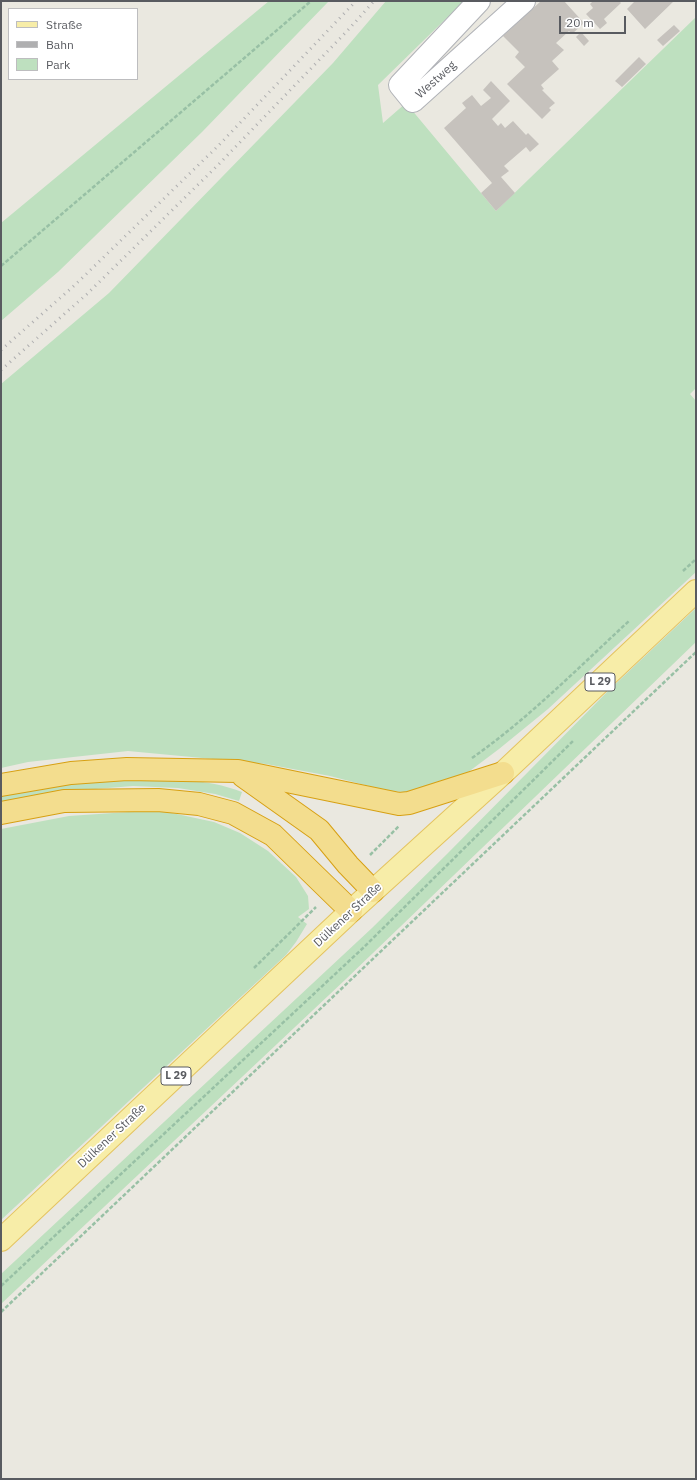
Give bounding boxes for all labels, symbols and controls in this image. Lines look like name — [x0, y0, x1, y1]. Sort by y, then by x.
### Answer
legend — [8, 8, 138, 80]
scale bar — [561, 8, 628, 34]
text: 20 m — [566, 15, 594, 30]
text: Straße — [46, 17, 82, 32]
text: Bahn — [46, 37, 74, 52]
text: Park — [46, 57, 70, 72]
street label: Westweg — [413, 58, 459, 102]
road number: L 29 — [585, 673, 615, 691]
street label: Dülkener Straße — [311, 880, 385, 950]
road number: L 29 — [161, 1067, 191, 1085]
street label: Dülkener Straße — [75, 1101, 149, 1171]

